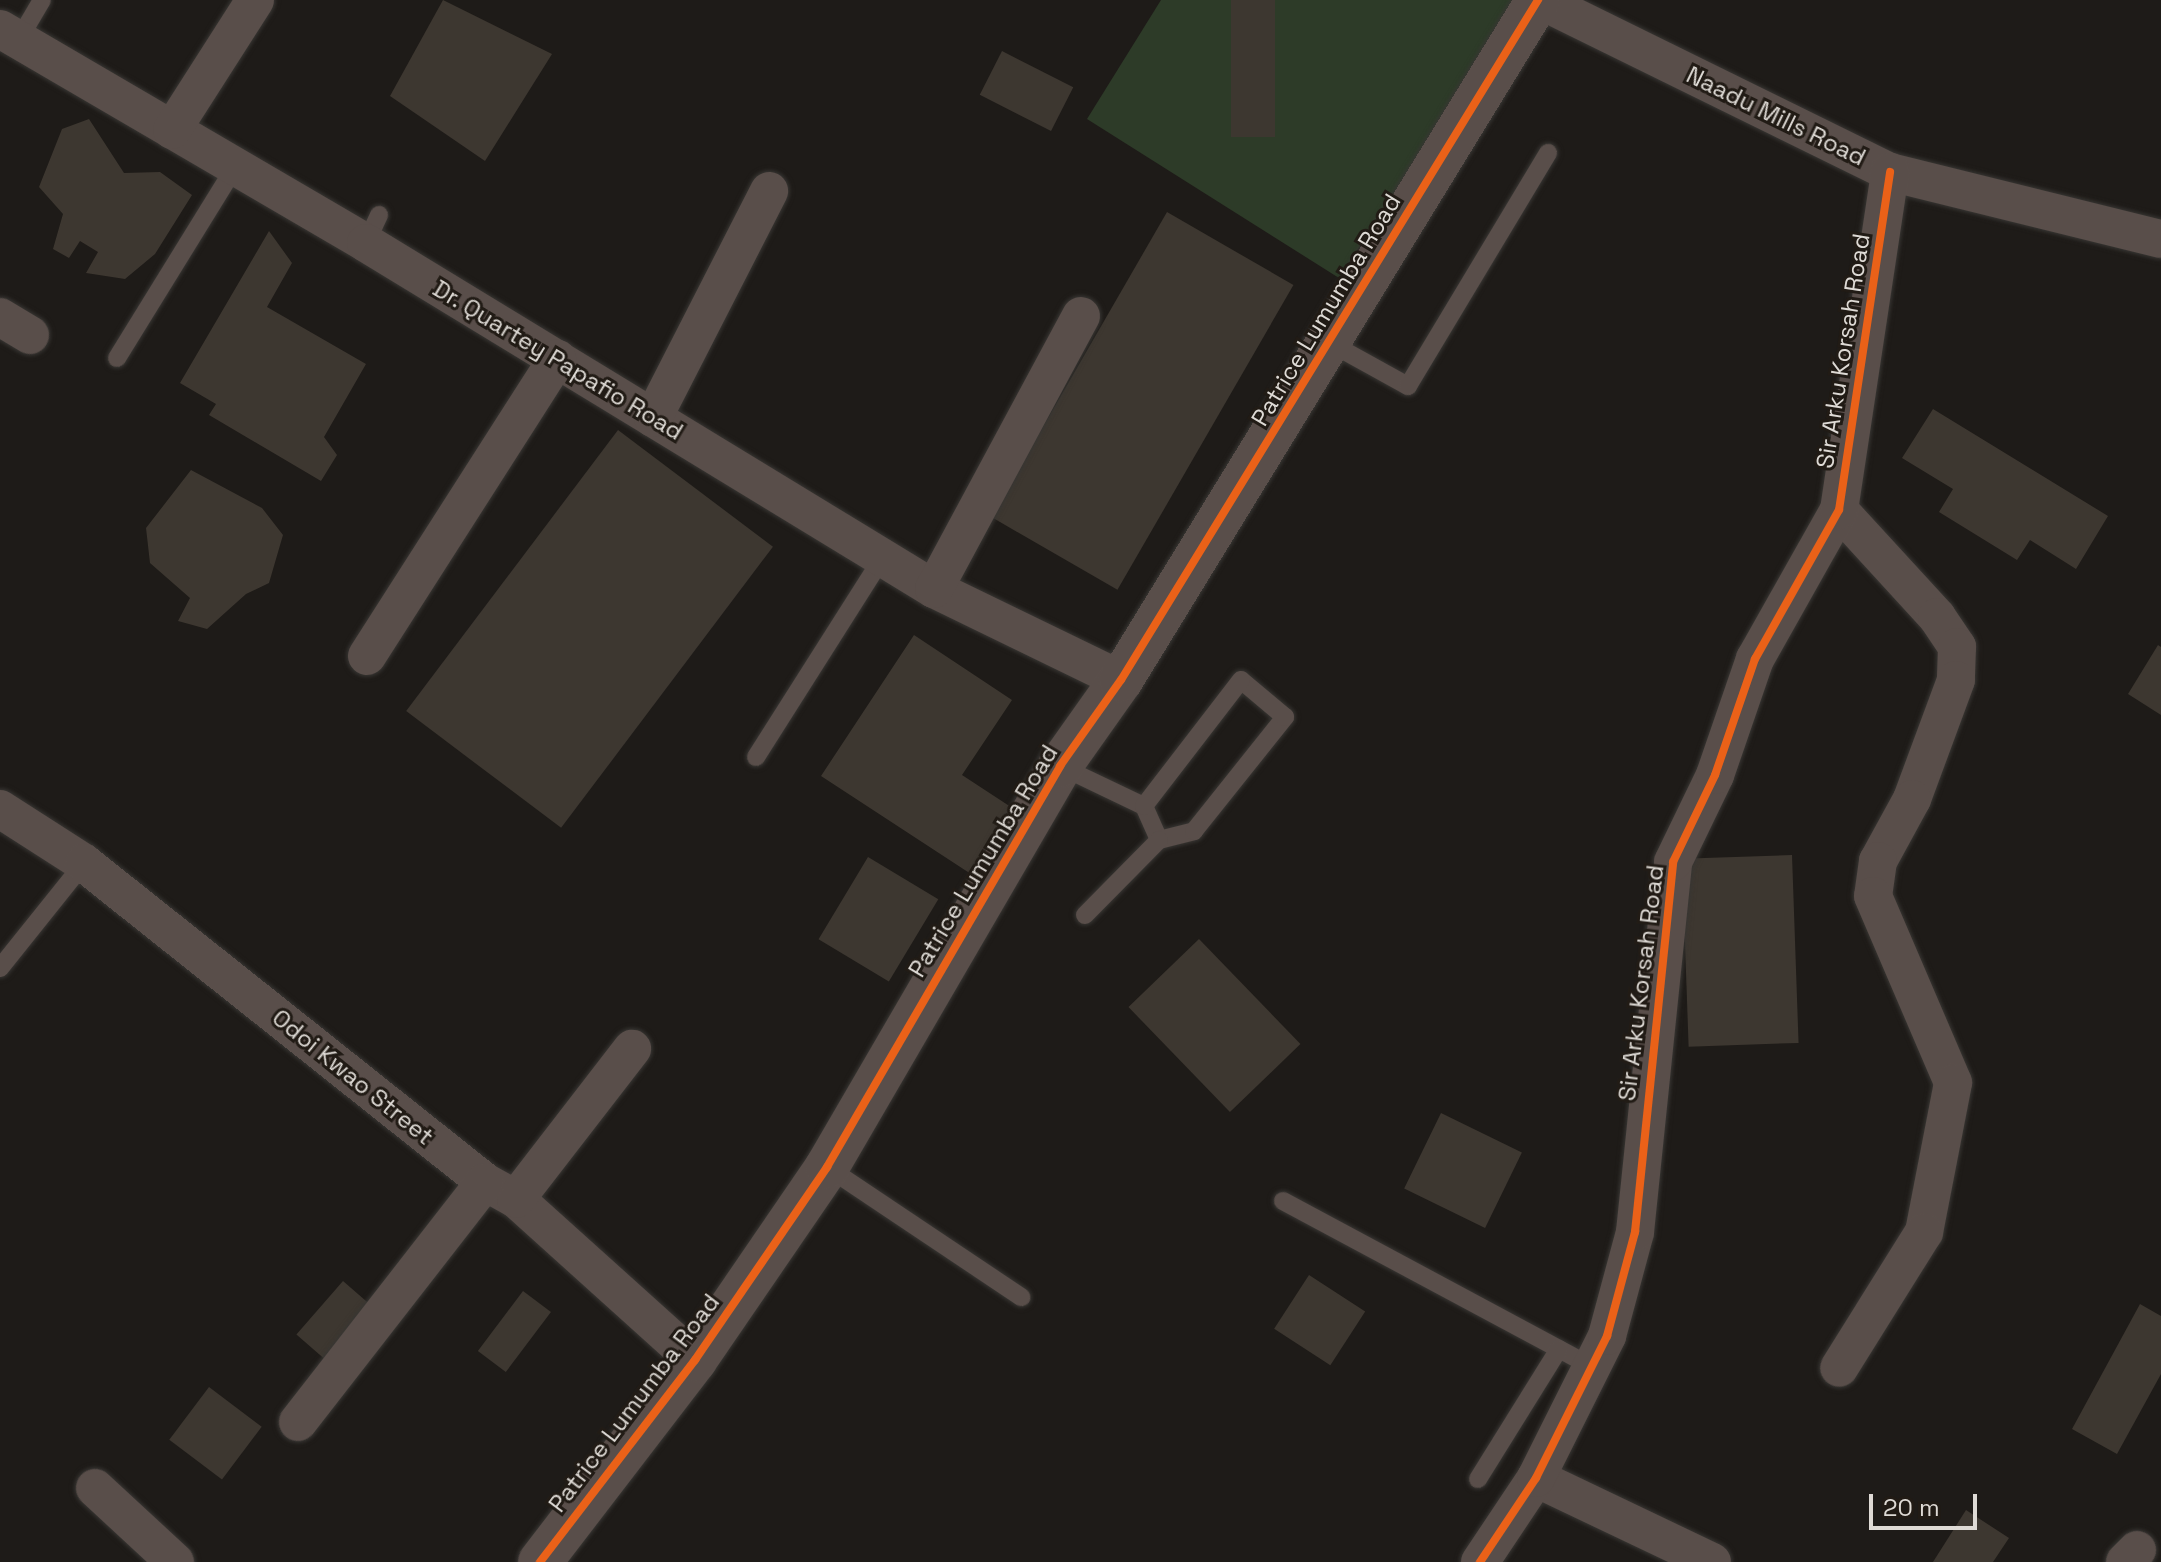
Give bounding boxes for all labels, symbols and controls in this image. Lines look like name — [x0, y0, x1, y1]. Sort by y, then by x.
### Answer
street label: Naadu Mills Road — [1682, 60, 1870, 172]
street label: Patrice Lumumba Road — [1245, 189, 1407, 431]
street label: Sir Arku Korsah Road — [1810, 231, 1876, 471]
street label: Dr. Quartey Papafio Road — [427, 274, 689, 446]
street label: Patrice Lumumba Road — [902, 740, 1064, 982]
street label: Sir Arku Korsah Road — [1612, 863, 1670, 1103]
street label: Odoi Kwao Street — [266, 1003, 440, 1151]
street label: Patrice Lumumba Road — [543, 1288, 725, 1518]
scale bar — [1873, 1478, 1981, 1528]
text: 20 m — [1883, 1492, 1940, 1523]

